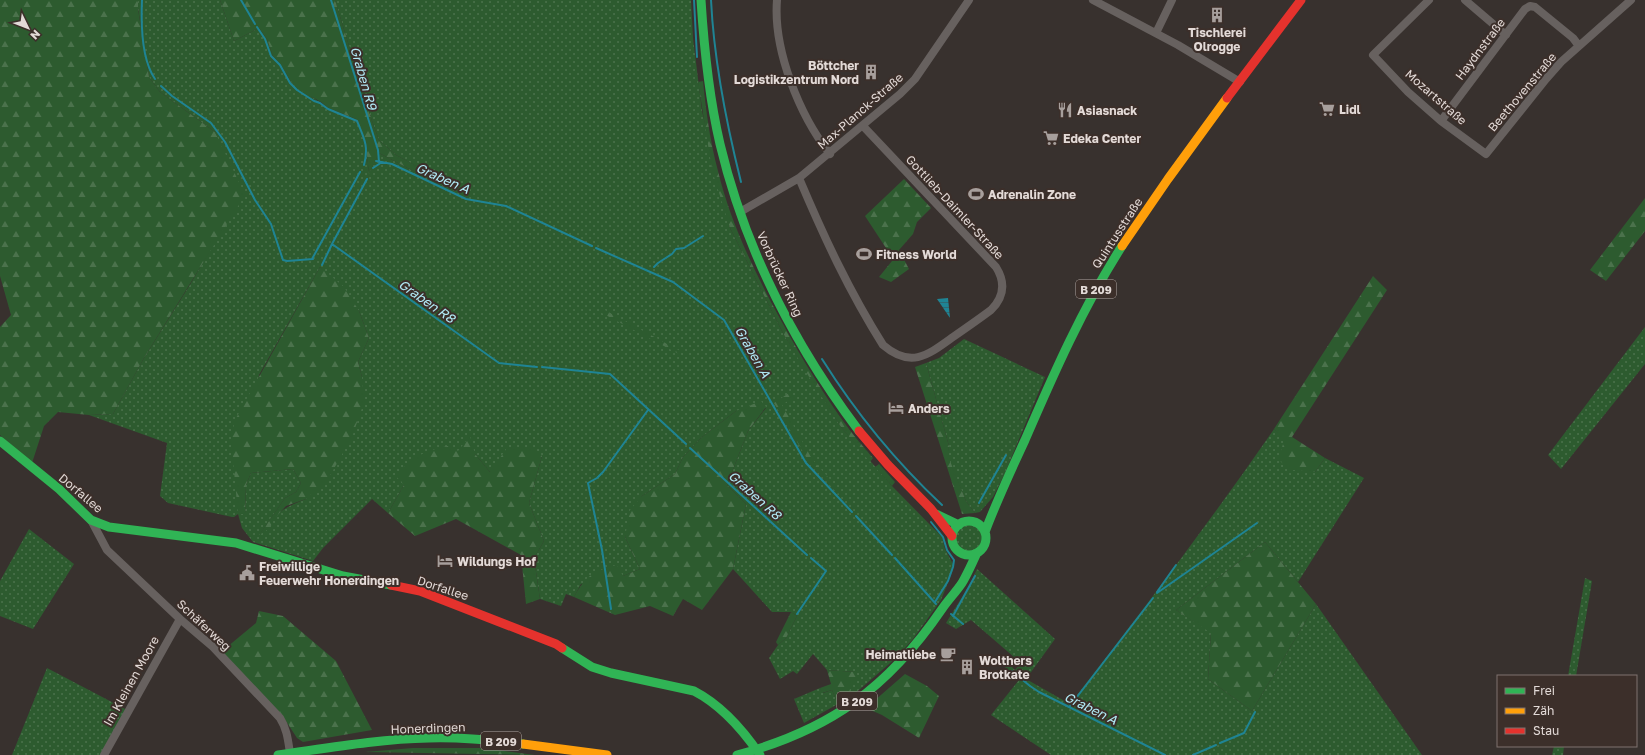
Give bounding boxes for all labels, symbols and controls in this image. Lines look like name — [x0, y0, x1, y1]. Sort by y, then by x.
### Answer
building icon: Tischlerei Olrogge — [1208, 6, 1226, 24]
north arrow — [8, 8, 48, 48]
street label: Haydnstraße — [1452, 15, 1508, 83]
place label: Tischlerei Olrogge — [1188, 25, 1246, 54]
text: N — [28, 28, 43, 43]
water label: Graben R9 — [347, 45, 381, 113]
street label: Beethovenstraße — [1485, 49, 1559, 134]
place label: Böttcher Logistikzentrum Nord — [734, 58, 859, 87]
building icon: Böttcher Logistikzentrum Nord — [862, 63, 880, 81]
street label: Mozartstraße — [1402, 66, 1470, 128]
street label: Max-Planck-Straße — [814, 70, 906, 152]
supermarket icon: Lidl — [1318, 100, 1336, 118]
restaurant icon: Asiasnack — [1056, 101, 1074, 119]
place label: Lidl — [1339, 102, 1361, 117]
place label: Asiasnack — [1077, 103, 1137, 118]
supermarket icon: Edeka Center — [1042, 129, 1060, 147]
place label: Edeka Center — [1063, 131, 1141, 146]
street label: Gottlieb-Daimler-Straße — [903, 152, 1007, 262]
water label: Graben A — [414, 159, 473, 197]
sports icon: Adrenalin Zone — [967, 185, 985, 203]
place label: Adrenalin Zone — [988, 187, 1076, 202]
street label: Quintusstraße — [1089, 195, 1145, 271]
street label: Vorbrücker Ring — [754, 229, 806, 319]
sports icon: Fitness World — [855, 245, 873, 263]
place label: Fitness World — [876, 247, 957, 262]
water label: Graben R8 — [396, 276, 459, 327]
road number: B 209 — [1076, 280, 1116, 298]
water label: Graben A — [732, 323, 774, 381]
hotel icon: Anders — [887, 399, 905, 417]
place label: Anders — [908, 401, 950, 416]
water label: Graben R8 — [725, 467, 785, 523]
street label: Dorfallee — [56, 470, 106, 516]
hotel icon: Wildungs Hof — [436, 552, 454, 570]
place label: Wildungs Hof — [457, 554, 536, 569]
place label: Freiwillige Feuerwehr Honerdingen — [259, 559, 399, 588]
public building icon: Freiwillige Feuerwehr Honerdingen — [238, 564, 256, 582]
street label: Dorfallee — [416, 573, 471, 603]
street label: Schäferweg — [174, 596, 234, 654]
street label: Im Kleinen Moore — [100, 633, 162, 729]
cafe icon: Heimatliebe — [939, 645, 957, 663]
place label: Heimatliebe — [865, 647, 936, 662]
place label: Wolthers Brotkate — [979, 653, 1032, 682]
building icon: Wolthers Brotkate — [958, 658, 976, 676]
legend — [1497, 675, 1637, 747]
text: Frei — [1533, 683, 1555, 698]
water label: Graben A — [1062, 688, 1120, 728]
road number: B 209 — [837, 692, 877, 710]
text: Zäh — [1533, 703, 1554, 718]
street label: Honerdingen — [390, 719, 466, 737]
text: Stau — [1533, 723, 1559, 738]
road number: B 209 — [481, 732, 521, 750]

